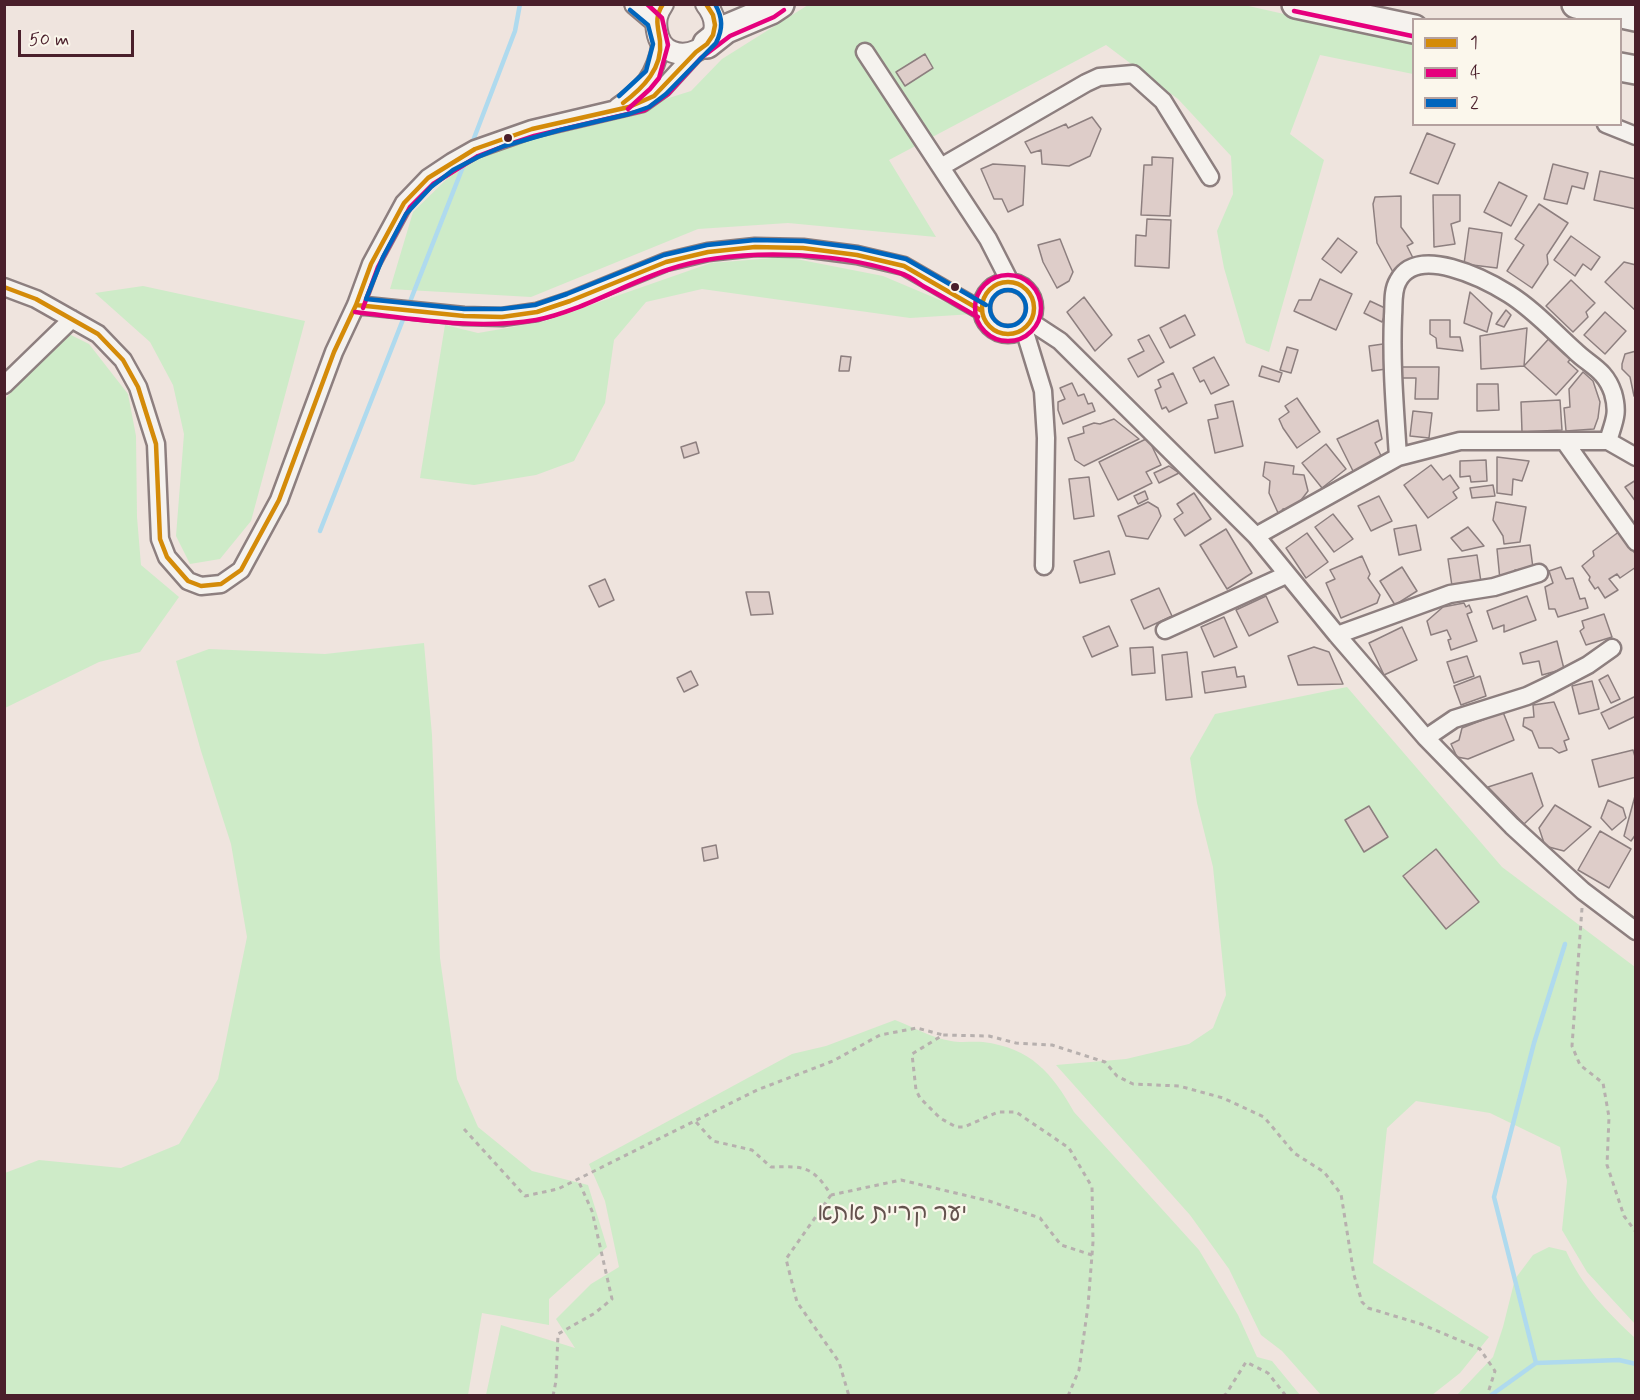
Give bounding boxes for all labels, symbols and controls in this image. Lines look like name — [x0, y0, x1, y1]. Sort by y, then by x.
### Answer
scale bar — [21, 18, 136, 56]
legend — [1412, 18, 1622, 126]
text: 50 m — [29, 28, 69, 52]
text: 1 — [1470, 31, 1478, 55]
text: 4 — [1470, 61, 1480, 85]
text: 2 — [1470, 91, 1479, 115]
unlabelled marker — [502, 132, 514, 144]
unlabelled marker — [949, 281, 961, 293]
park label: יער קריית אתא — [817, 1201, 967, 1229]

